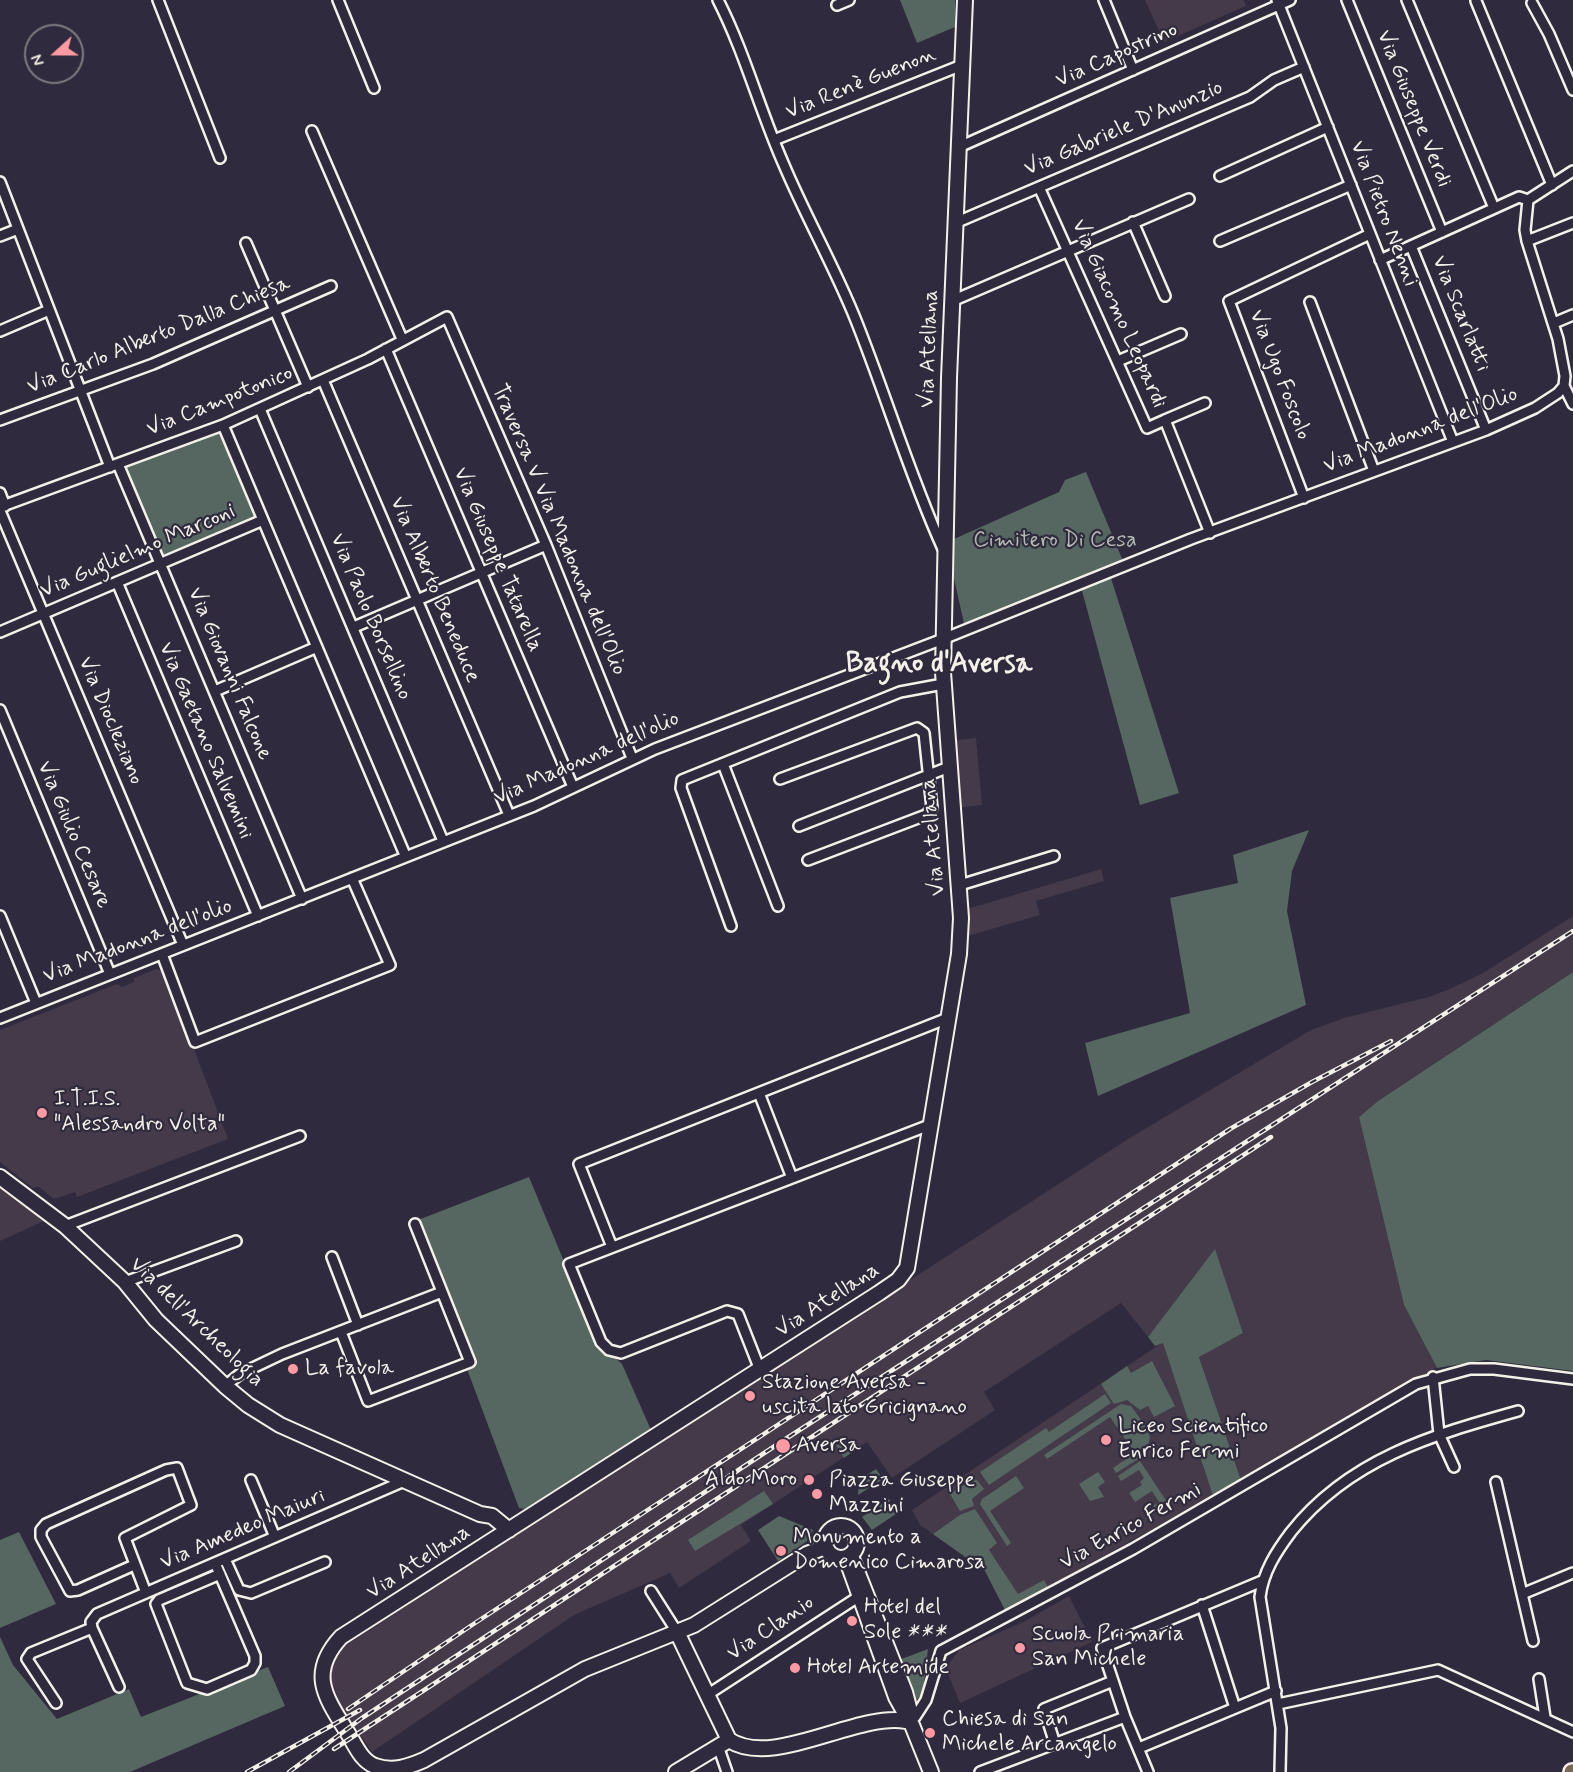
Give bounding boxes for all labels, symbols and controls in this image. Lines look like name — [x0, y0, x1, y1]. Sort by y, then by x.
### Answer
street label: Via Capostrino — [1052, 17, 1182, 95]
north arrow — [24, 24, 84, 84]
street label: Via Giuseppe Verdi — [1369, 27, 1457, 191]
street label: Via Renè Guenon — [782, 42, 940, 126]
text: N — [27, 51, 50, 69]
street label: Via Gabriele D'Anunzio — [1021, 75, 1227, 183]
street label: Via Pietro Nenni — [1343, 137, 1423, 291]
street label: Via Giacomo Leopardi — [1064, 215, 1172, 413]
street label: Via Scarlatti — [1425, 252, 1495, 376]
street label: Via Carlo Alberto Dalla Chiesa — [24, 271, 294, 401]
street label: Via Atellana — [915, 289, 945, 409]
street label: Via Ugo Foscolo — [1242, 306, 1316, 444]
street label: Via Campotonico — [143, 361, 297, 443]
street label: Traversa V Via Madonna dell'Olio — [485, 380, 631, 680]
street label: Via Madonna dell'Olio — [1320, 382, 1522, 480]
street label: Via Giuseppe Tatarella — [446, 464, 548, 656]
street label: Via Alberto Beneduce — [383, 493, 485, 687]
street label: Via Guglielmo Marconi — [37, 499, 239, 605]
park label: Cimitero Di Cesa — [973, 528, 1137, 554]
street label: Via Paolo Borsellino — [323, 530, 417, 704]
street label: Via Giovanni Falcone — [181, 584, 277, 764]
street label: Via Gaetano Salvemini — [152, 638, 258, 844]
district label: Bagno d'Aversa — [846, 648, 1032, 682]
street label: Via Diocleziano — [71, 653, 149, 789]
street label: Via Madonna dell'olio — [490, 706, 684, 812]
street label: Via Giulio Cesare — [30, 757, 116, 913]
street label: Via Atellana — [916, 777, 952, 897]
street label: Via Madonna dell'olio — [40, 894, 236, 990]
place label: I.T.I.S. "Alessandro Volta" — [54, 1087, 225, 1138]
marker: I.T.I.S. "Alessandro Volta" — [35, 1106, 49, 1120]
street label: Via dell'Archeologia — [123, 1252, 269, 1394]
street label: Via Atellana — [771, 1258, 885, 1344]
place label: La favola — [305, 1356, 394, 1382]
marker: La favola — [286, 1362, 300, 1376]
place label: Stazione Aversa - uscita lato Gricignano — [762, 1370, 967, 1422]
marker: Stazione Aversa - uscita lato Gricignano — [743, 1389, 757, 1403]
place label: Liceo Scientifico Enrico Fermi — [1118, 1414, 1268, 1466]
place label: Aversa — [796, 1433, 861, 1459]
marker: Liceo Scientifico Enrico Fermi — [1099, 1433, 1113, 1447]
marker: Aversa — [774, 1437, 792, 1455]
place label: Aldo Moro — [705, 1467, 797, 1493]
place label: Piazza Giuseppe Mazzini — [829, 1468, 975, 1520]
marker: Aldo Moro — [802, 1473, 816, 1487]
street label: Via Enrico Fermi — [1056, 1477, 1206, 1577]
street label: Via Amedeo Maiuri — [157, 1483, 329, 1577]
marker: Piazza Giuseppe Mazzini — [810, 1487, 824, 1501]
street label: Via Atellana — [362, 1520, 476, 1606]
place label: Monumento a Domenico Cimarosa — [793, 1525, 985, 1576]
marker: Monumento a Domenico Cimarosa — [774, 1544, 788, 1558]
street label: Via Clanio — [723, 1590, 819, 1668]
place label: Hotel del Sole *** — [864, 1595, 949, 1646]
marker: Hotel del Sole *** — [845, 1614, 859, 1628]
place label: Scuola Primaria San Michele — [1032, 1622, 1184, 1674]
marker: Scuola Primaria San Michele — [1013, 1641, 1027, 1655]
place label: Hotel Artemide — [807, 1655, 949, 1681]
marker: Hotel Artemide — [788, 1661, 802, 1675]
place label: Chiesa di San Michele Arcangelo — [942, 1707, 1117, 1759]
marker: Chiesa di San Michele Arcangelo — [923, 1726, 937, 1740]

